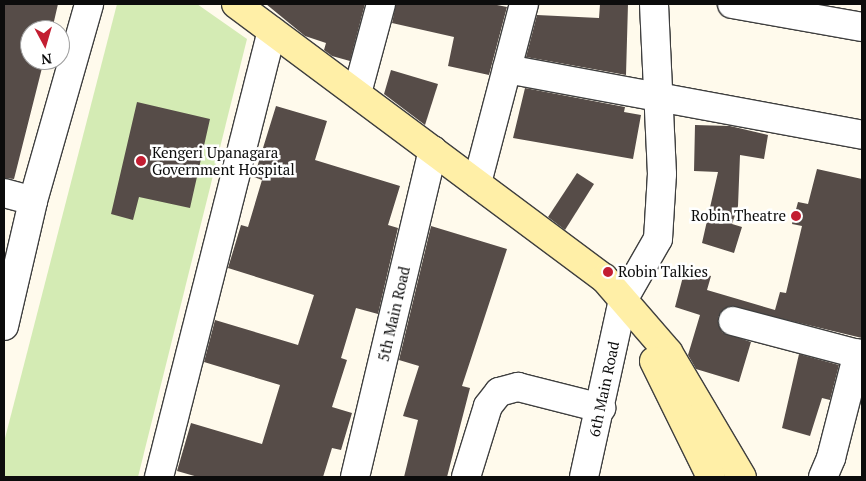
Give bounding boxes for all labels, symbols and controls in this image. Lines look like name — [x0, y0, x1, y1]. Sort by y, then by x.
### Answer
north arrow — [20, 20, 70, 70]
text: N — [40, 49, 53, 69]
place label: Kengeri Upanagara Government Hospital — [152, 143, 295, 178]
marker: Kengeri Upanagara Government Hospital — [134, 154, 148, 168]
place label: Robin Theatre — [691, 207, 786, 225]
marker: Robin Theatre — [790, 210, 802, 222]
place label: Robin Talkies — [618, 263, 708, 281]
street label: 5th Main Road — [374, 265, 414, 363]
marker: Robin Talkies — [602, 266, 614, 278]
street label: 6th Main Road — [585, 340, 623, 438]

